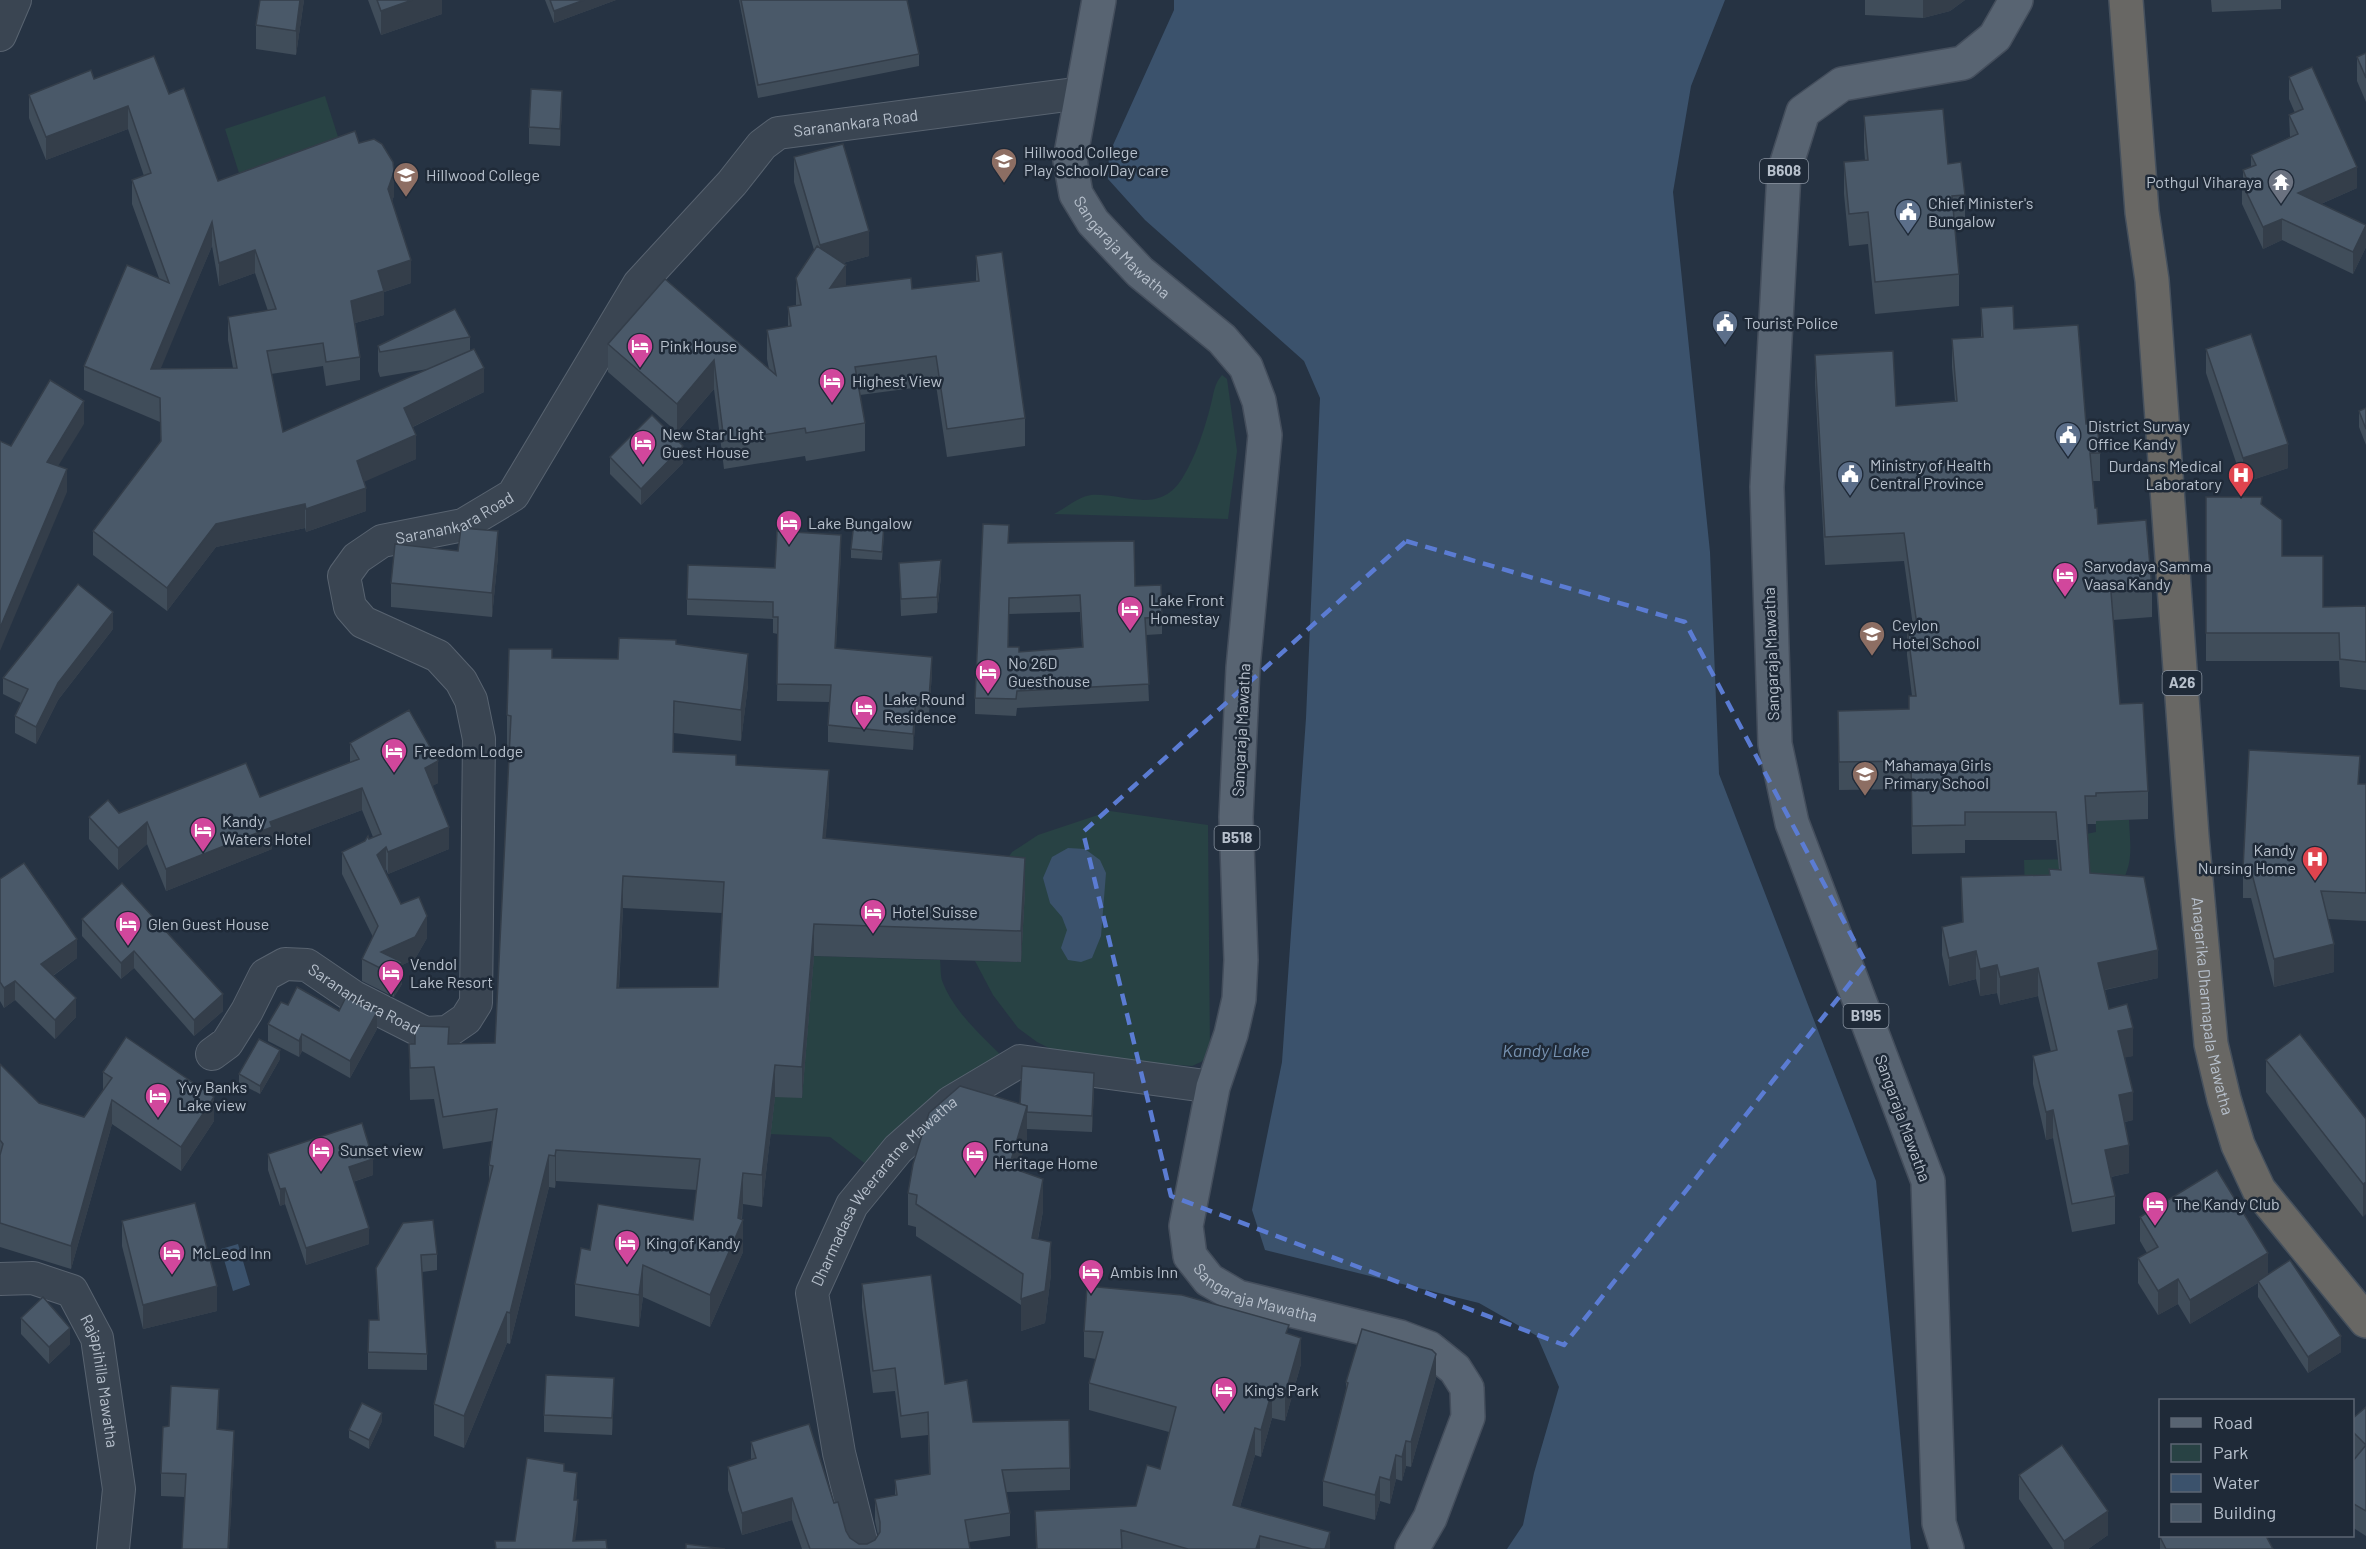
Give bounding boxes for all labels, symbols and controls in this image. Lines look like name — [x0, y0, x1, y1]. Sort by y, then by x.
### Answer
street label: Saranankara Road — [792, 105, 919, 140]
place label: Hillwood College Play School/Day care — [1024, 142, 1169, 179]
school or university icon: Hillwood College Play School/Day care — [989, 146, 1019, 184]
road number: B608 — [1760, 159, 1808, 183]
school or university icon: Hillwood College — [391, 160, 421, 198]
place label: Hillwood College — [426, 165, 540, 184]
temple icon: Pothgul Viharaya — [2266, 167, 2296, 205]
place label: Pothgul Viharaya — [2146, 172, 2262, 191]
street label: Sangaraja Mawatha — [1070, 192, 1175, 302]
place label: Chief Minister's Bungalow — [1928, 193, 2033, 230]
public building icon: Chief Minister's Bungalow — [1893, 197, 1923, 235]
public building icon: Tourist Police — [1710, 308, 1740, 346]
place label: Tourist Police — [1744, 313, 1838, 332]
hotel icon: Pink House — [625, 331, 655, 369]
place label: Pink House — [660, 336, 737, 355]
hotel icon: Highest View — [817, 366, 847, 404]
place label: Highest View — [852, 371, 943, 390]
place label: District Survay Office Kandy — [2088, 416, 2190, 453]
public building icon: District Survay Office Kandy — [2053, 420, 2083, 458]
place label: New Star Light Guest House — [662, 424, 764, 461]
hotel icon: New Star Light Guest House — [628, 428, 658, 466]
place label: Ministry of Health Central Province — [1870, 455, 1991, 492]
place label: Durdans Medical Laboratory — [2109, 456, 2223, 493]
public building icon: Ministry of Health Central Province — [1835, 459, 1865, 497]
hospital icon: Durdans Medical Laboratory — [2226, 460, 2256, 498]
street label: Saranankara Road — [394, 487, 516, 547]
hotel icon: Lake Bungalow — [774, 508, 804, 546]
place label: Lake Bungalow — [808, 513, 913, 532]
place label: Sarvodaya Samma Vaasa Kandy — [2084, 556, 2211, 593]
hotel icon: Sarvodaya Samma Vaasa Kandy — [2050, 560, 2080, 598]
street label: Sangaraja Mawatha — [1759, 587, 1782, 721]
place label: Lake Front Homestay — [1150, 590, 1225, 627]
hotel icon: Lake Front Homestay — [1115, 594, 1145, 632]
place label: Ceylon Hotel School — [1892, 615, 1979, 652]
school or university icon: Ceylon Hotel School — [1857, 619, 1887, 657]
place label: No 26D Guesthouse — [1008, 653, 1090, 690]
hotel icon: No 26D Guesthouse — [973, 657, 1003, 695]
street label: Sangaraja Mawatha — [1228, 663, 1253, 797]
road number: A26 — [2162, 671, 2202, 695]
place label: Lake Round Residence — [884, 689, 965, 726]
hotel icon: Lake Round Residence — [849, 693, 879, 731]
hotel icon: Freedom Lodge — [379, 736, 409, 774]
place label: Freedom Lodge — [414, 741, 523, 760]
place label: Mahamaya Girls Primary School — [1884, 755, 1991, 792]
school or university icon: Mahamaya Girls Primary School — [1850, 759, 1880, 797]
place label: Kandy Waters Hotel — [222, 811, 311, 848]
hotel icon: Kandy Waters Hotel — [188, 815, 218, 853]
road number: B518 — [1214, 826, 1260, 850]
place label: Kandy Nursing Home — [2198, 840, 2297, 877]
hospital icon: Kandy Nursing Home — [2300, 844, 2330, 882]
street label: Anagarika Dharmapala Mawatha — [2189, 896, 2238, 1117]
hotel icon: Hotel Suisse — [858, 897, 888, 935]
place label: Hotel Suisse — [892, 902, 978, 921]
hotel icon: Glen Guest House — [113, 909, 143, 947]
place label: Glen Guest House — [148, 914, 269, 933]
place label: Vendol Lake Resort — [410, 954, 493, 991]
hotel icon: Vendol Lake Resort — [376, 958, 406, 996]
street label: Saranankara Road — [305, 959, 423, 1038]
road number: B195 — [1844, 1004, 1888, 1028]
water label: Kandy Lake — [1502, 1039, 1590, 1061]
street label: Sangaraja Mawatha — [1872, 1052, 1935, 1184]
place label: Yvy Banks Lake view — [178, 1077, 247, 1114]
hotel icon: Yvy Banks Lake view — [143, 1081, 173, 1119]
street label: Dharmadasa Weeraratne Mawatha — [807, 1091, 960, 1289]
hotel icon: Sunset view — [306, 1135, 336, 1173]
place label: Fortuna Heritage Home — [994, 1135, 1098, 1172]
hotel icon: Fortuna Heritage Home — [960, 1139, 990, 1177]
place label: Sunset view — [340, 1140, 424, 1159]
hotel icon: The Kandy Club — [2140, 1189, 2170, 1227]
place label: The Kandy Club — [2174, 1194, 2280, 1213]
hotel icon: King of Kandy — [612, 1228, 642, 1266]
place label: King of Kandy — [646, 1233, 741, 1252]
hotel icon: McLeod Inn — [157, 1238, 187, 1276]
place label: McLeod Inn — [192, 1243, 271, 1262]
hotel icon: Ambis Inn — [1076, 1257, 1106, 1295]
street label: Sangaraja Mawatha — [1190, 1259, 1319, 1325]
place label: Ambis Inn — [1110, 1262, 1178, 1281]
street label: Rajapihilla Mawatha — [77, 1311, 123, 1449]
hotel icon: King's Park — [1209, 1375, 1239, 1413]
place label: King's Park — [1244, 1380, 1319, 1399]
legend — [2159, 1399, 2354, 1537]
text: Road — [2213, 1411, 2253, 1433]
text: Park — [2213, 1441, 2248, 1463]
text: Water — [2213, 1471, 2260, 1493]
text: Building — [2213, 1501, 2276, 1523]

